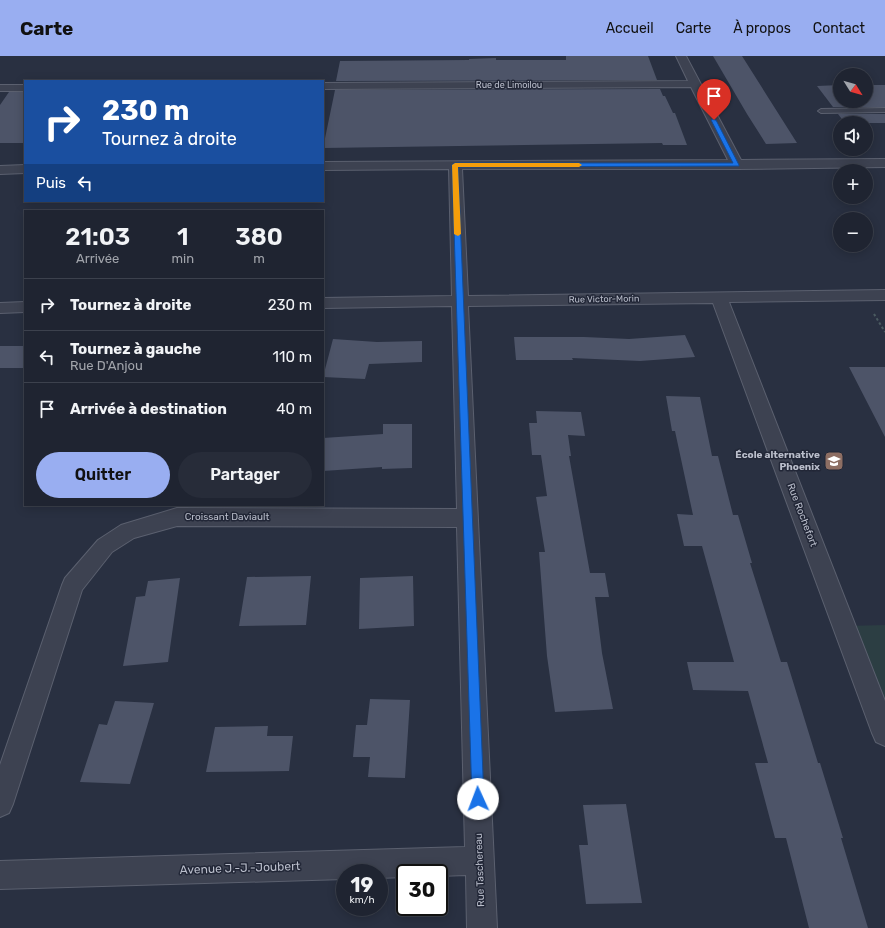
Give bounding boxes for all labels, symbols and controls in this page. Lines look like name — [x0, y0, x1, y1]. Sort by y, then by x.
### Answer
text: Carte — [20, 17, 73, 40]
text: Accueil — [606, 20, 654, 37]
text: Carte — [676, 20, 711, 37]
text: À propos — [733, 20, 791, 37]
text: Contact — [813, 20, 865, 37]
north arrow — [833, 68, 873, 108]
map controls — [833, 68, 873, 252]
pin — [697, 79, 731, 120]
street label: Rue de Limoilou — [476, 80, 542, 90]
icon: arrive — [703, 85, 725, 107]
text: 230 m — [102, 94, 189, 127]
icon: right — [36, 96, 88, 148]
button: sound — [833, 116, 873, 156]
text: Tournez à droite — [102, 128, 237, 150]
button: + — [833, 164, 873, 204]
icon: left — [74, 172, 96, 194]
text: Puis — [36, 174, 66, 192]
button: − — [833, 212, 873, 252]
text: 21:03 — [65, 223, 130, 251]
text: 1 — [177, 223, 188, 251]
text: 380 — [235, 223, 283, 251]
text: Arrivée — [76, 251, 119, 266]
text: min — [171, 251, 194, 266]
text: m — [253, 251, 265, 266]
street label: Rue Victor-Morin — [569, 293, 639, 305]
icon: right — [36, 294, 58, 316]
text: Tournez à droite — [70, 296, 191, 314]
text: 230 m — [268, 296, 312, 314]
text: Tournez à gauche — [70, 340, 201, 358]
icon: left — [36, 346, 58, 368]
text: 110 m — [273, 348, 312, 366]
text: Rue D'Anjou — [70, 358, 143, 373]
icon: arrive — [36, 398, 58, 420]
text: Arrivée à destination — [70, 400, 227, 418]
text: 40 m — [276, 400, 312, 418]
place label: École alternative Phoenix — [735, 449, 820, 473]
school or university icon: École alternative Phoenix — [823, 450, 845, 472]
button: Quitter — [36, 452, 170, 498]
button: Partager — [178, 452, 312, 498]
street label: Rue Rochefort — [784, 481, 820, 549]
street label: Croissant Daviault — [185, 511, 269, 523]
position arrow — [457, 778, 499, 820]
street label: Rue Taschereau — [473, 833, 487, 907]
street label: Avenue J.-J.-Joubert — [179, 859, 301, 877]
speed limit sign: 30 — [396, 864, 448, 916]
text: 19 — [351, 873, 373, 897]
text: km/h — [350, 894, 374, 906]

